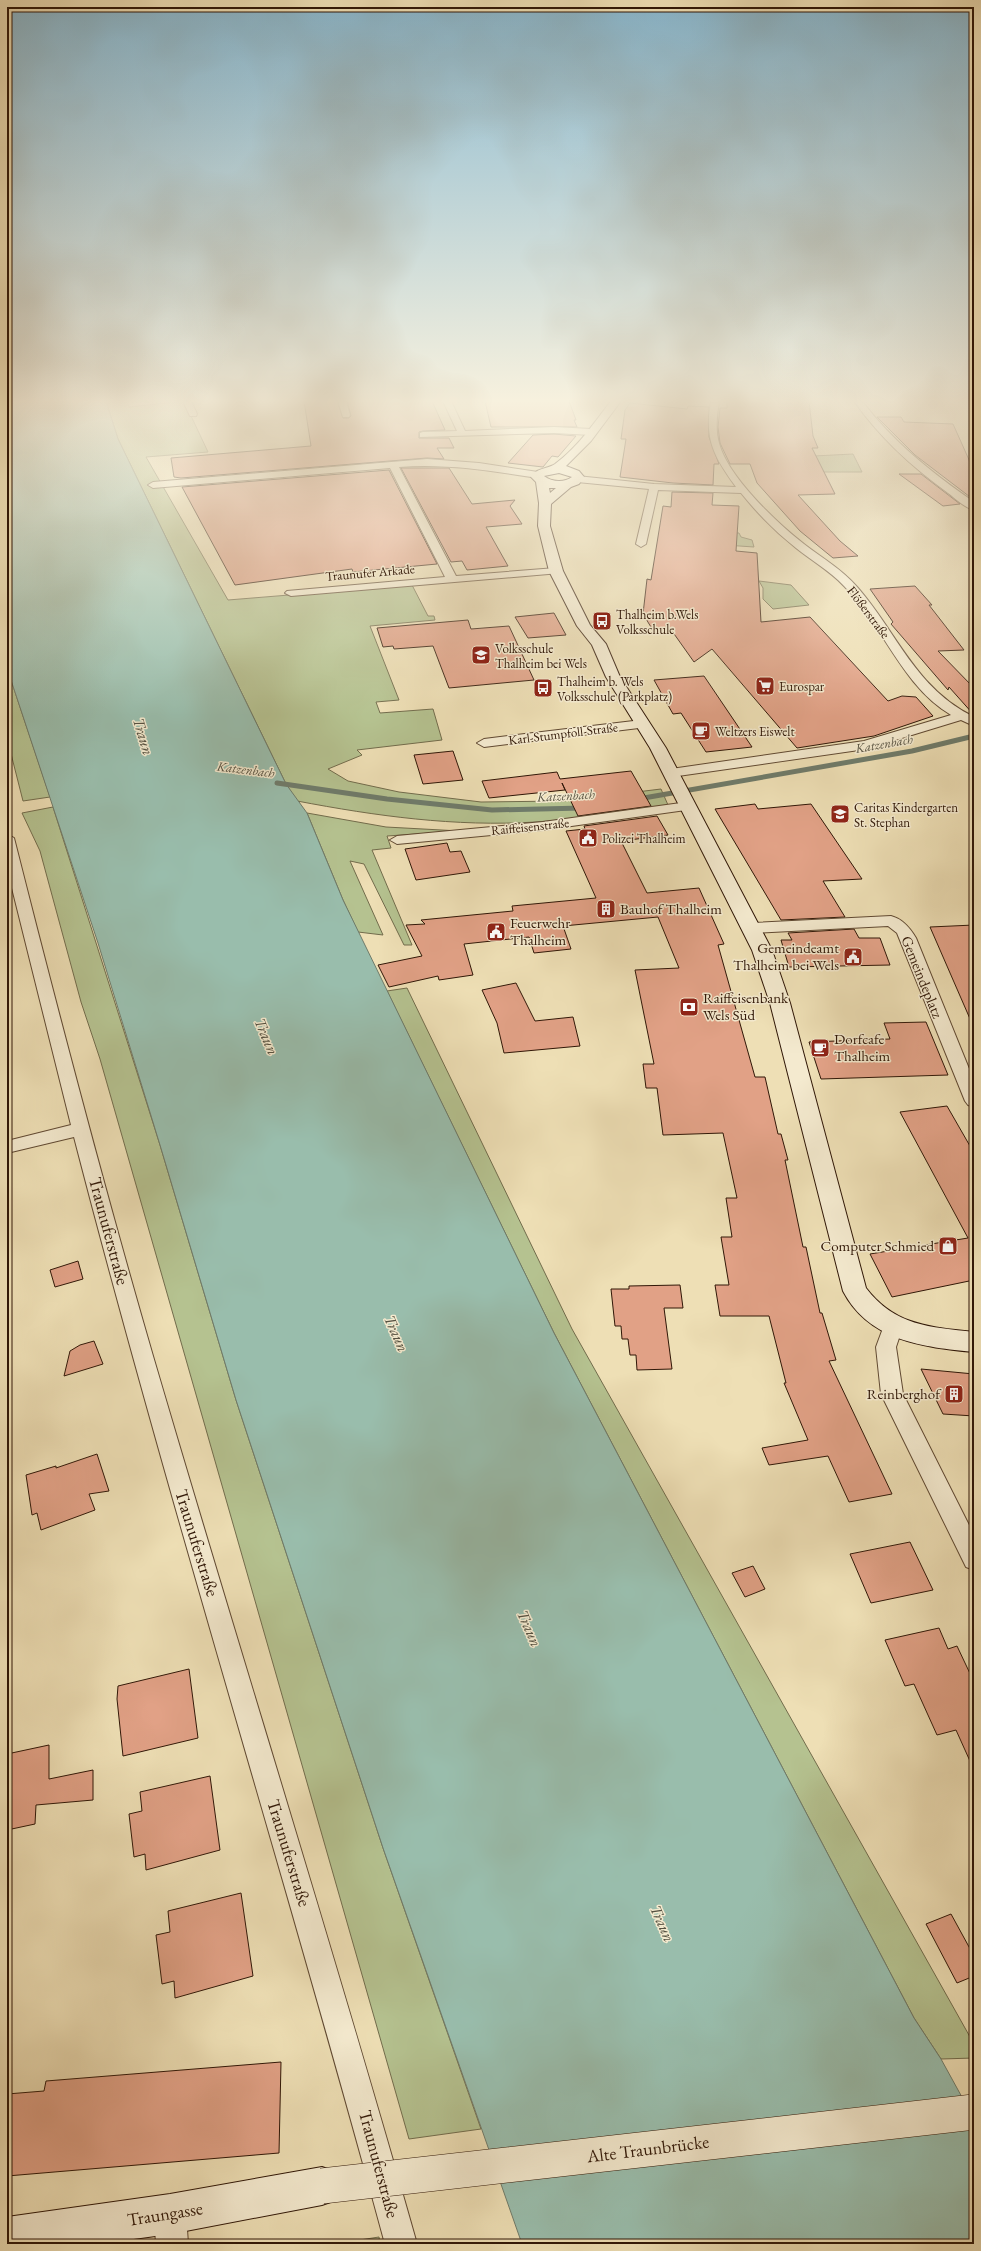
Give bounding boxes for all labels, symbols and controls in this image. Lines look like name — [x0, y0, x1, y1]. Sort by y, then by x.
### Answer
street label: Traunufer Arkade — [325, 560, 415, 585]
street label: Flößerstraße — [843, 583, 894, 642]
place label: Thalheim b.Wels Volksschule — [616, 606, 698, 638]
bus stop icon: Thalheim b.Wels Volksschule — [591, 610, 613, 632]
place label: Volksschule Thalheim bei Wels — [495, 640, 587, 672]
school or university icon: Volksschule Thalheim bei Wels — [470, 644, 492, 666]
place label: Thalheim b. Wels Volksschule (Parkplatz) — [557, 673, 672, 705]
supermarket icon: Eurospar — [754, 675, 776, 697]
bus stop icon: Thalheim b. Wels Volksschule (Parkplatz) — [532, 677, 554, 699]
place label: Eurospar — [779, 678, 825, 695]
water label: Traun — [128, 715, 159, 757]
street label: Karl-Stumpfoll-Straße — [507, 718, 619, 749]
cafe icon: Weltzers Eiswelt — [690, 720, 712, 742]
place label: Weltzers Eiswelt — [715, 723, 795, 740]
water label: Katzenbach — [853, 730, 915, 757]
water label: Katzenbach — [215, 757, 276, 782]
water label: Katzenbach — [536, 785, 596, 806]
place label: Caritas Kindergarten St. Stephan — [854, 799, 958, 831]
school or university icon: Caritas Kindergarten St. Stephan — [829, 803, 851, 825]
street label: Raiffeisenstraße — [490, 814, 570, 839]
public building icon: Polizei Thalheim — [577, 827, 599, 849]
place label: Polizei Thalheim — [602, 830, 686, 847]
building icon: Bauhof Thalheim — [595, 898, 617, 920]
place label: Bauhof Thalheim — [620, 899, 722, 918]
place label: Feuerwehr Thalheim — [510, 913, 570, 949]
public building icon: Feuerwehr Thalheim — [485, 921, 507, 943]
street label: Gemeindeplatz — [897, 933, 948, 1021]
place label: Gemeindeamt Thalheim bei Wels — [733, 938, 839, 974]
public building icon: Gemeindeamt Thalheim bei Wels — [842, 946, 864, 968]
place label: Raiffeisenbank Wels Süd — [703, 988, 789, 1024]
bank icon: Raiffeisenbank Wels Süd — [678, 996, 700, 1018]
water label: Traun — [249, 1015, 284, 1058]
place label: Dorfcafe Thalheim — [834, 1029, 891, 1065]
cafe icon: Dorfcafe Thalheim — [809, 1037, 831, 1059]
street label: Traunuferstraße — [84, 1174, 135, 1287]
shop icon: Computer Schmied — [937, 1235, 959, 1257]
place label: Computer Schmied — [821, 1236, 934, 1255]
water label: Traun — [379, 1312, 414, 1355]
building icon: Reinberghof — [943, 1383, 965, 1405]
place label: Reinberghof — [867, 1384, 942, 1403]
street label: Traunuferstraße — [170, 1486, 225, 1599]
water label: Traun — [512, 1607, 547, 1650]
street label: Traunuferstraße — [262, 1796, 317, 1909]
water label: Traun — [645, 1902, 680, 1945]
street label: Traunuferstraße — [354, 2107, 405, 2220]
street label: Alte Traunbrücke — [584, 2130, 710, 2168]
street label: Traungasse — [126, 2196, 204, 2231]

